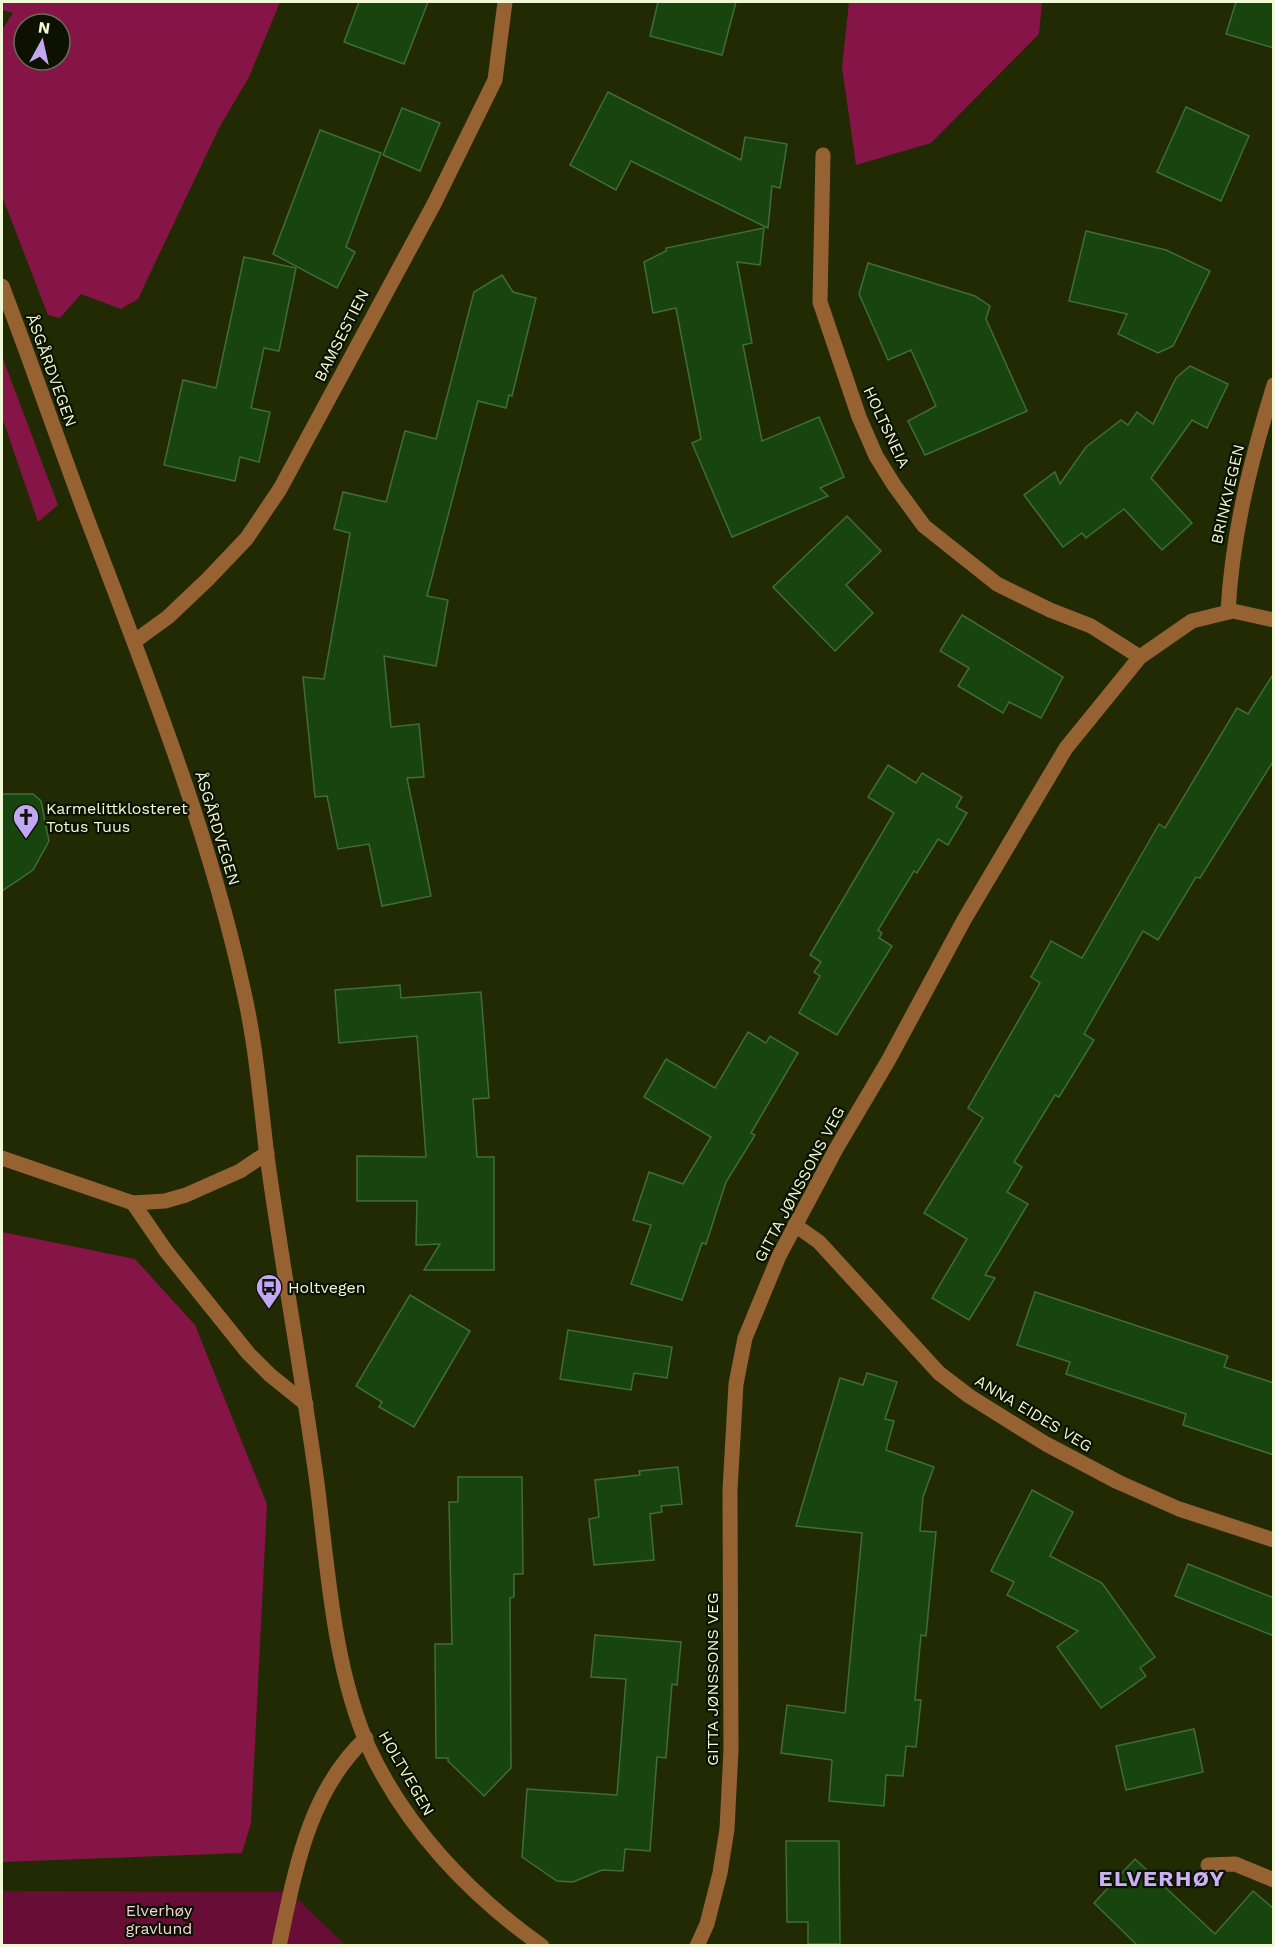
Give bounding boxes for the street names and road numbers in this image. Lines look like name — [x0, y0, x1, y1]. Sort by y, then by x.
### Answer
street label: BAMSESTIEN — [310, 286, 373, 385]
street label: ÅSGÅRDVEGEN — [22, 311, 81, 429]
street label: HOLTSNEIA — [859, 383, 914, 471]
street label: BRINKVEGEN — [1207, 442, 1248, 546]
street label: ÅSGÅRDVEGEN — [191, 769, 244, 888]
street label: GITTA JØNSSONS VEG — [750, 1103, 849, 1265]
street label: ANNA EIDES VEG — [972, 1371, 1096, 1456]
street label: GITTA JØNSSONS VEG — [703, 1592, 722, 1766]
street label: HOLTVEGEN — [375, 1727, 438, 1819]

